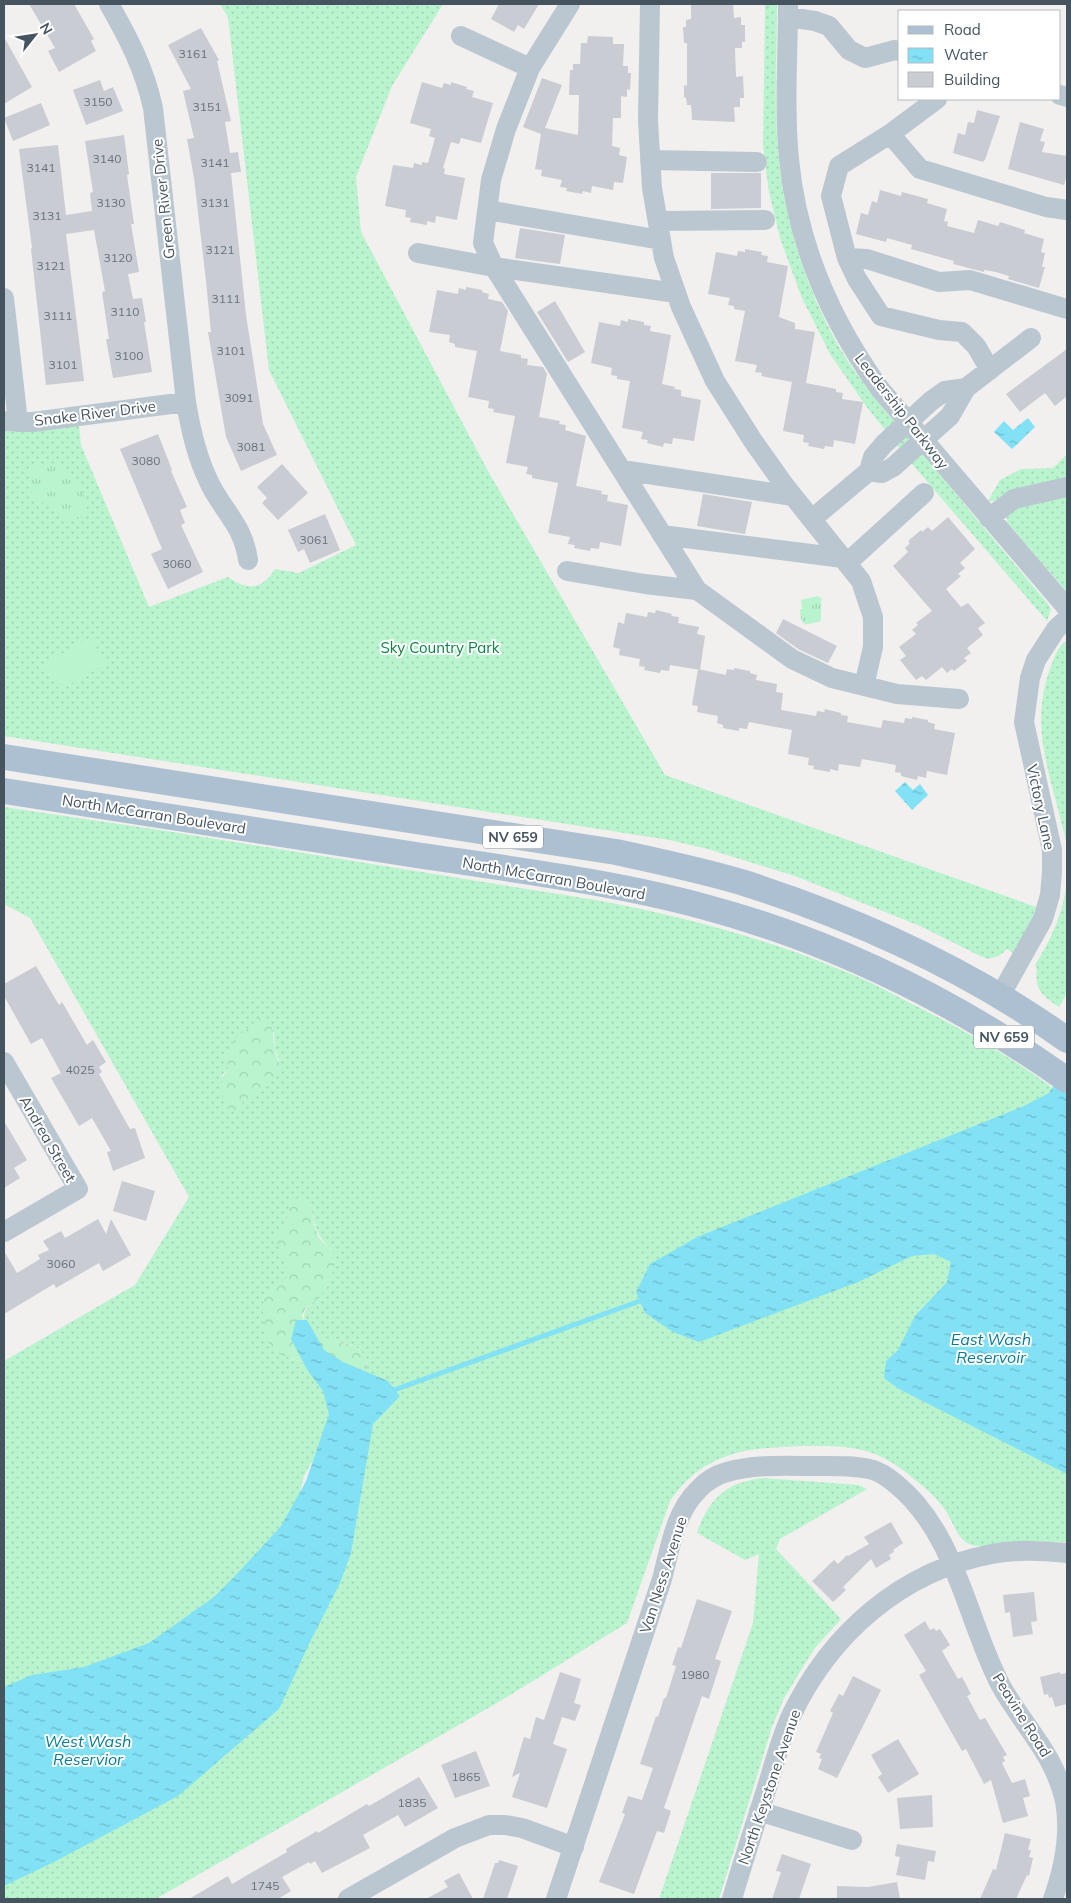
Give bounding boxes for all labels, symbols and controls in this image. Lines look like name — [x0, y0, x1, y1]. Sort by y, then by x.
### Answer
north arrow — [10, 10, 60, 60]
legend — [898, 10, 1061, 100]
text: N — [36, 19, 57, 38]
text: Road — [944, 20, 981, 39]
text: Water — [944, 45, 988, 64]
house number: 3161 — [179, 46, 207, 61]
text: Building — [944, 70, 1000, 89]
house number: 3150 — [84, 94, 112, 109]
house number: 3151 — [193, 99, 221, 114]
street label: Green River Drive — [147, 138, 179, 260]
house number: 3140 — [93, 151, 121, 166]
house number: 3141 — [201, 155, 229, 170]
house number: 3141 — [27, 160, 55, 175]
house number: 3130 — [97, 195, 125, 210]
house number: 3131 — [201, 195, 229, 210]
house number: 3131 — [33, 208, 61, 223]
house number: 3121 — [206, 242, 234, 257]
house number: 3120 — [104, 250, 132, 265]
house number: 3121 — [37, 258, 65, 273]
house number: 3111 — [212, 291, 240, 306]
house number: 3110 — [111, 304, 139, 319]
house number: 3111 — [44, 308, 72, 323]
house number: 3101 — [217, 343, 245, 358]
house number: 3100 — [115, 348, 143, 363]
street label: Leadership Parkway — [851, 349, 953, 473]
house number: 3101 — [49, 357, 77, 372]
house number: 3091 — [225, 390, 253, 405]
street label: Snake River Drive — [33, 396, 157, 430]
house number: 3081 — [237, 439, 265, 454]
house number: 3080 — [132, 453, 160, 468]
house number: 3061 — [300, 532, 328, 547]
house number: 3060 — [163, 556, 191, 571]
park label: Sky Country Park — [380, 638, 500, 657]
street label: Victory Lane — [1023, 762, 1059, 852]
street label: North McCarran Boulevard — [61, 790, 247, 838]
road number: NV 659 — [483, 826, 543, 849]
street label: North McCarran Boulevard — [461, 853, 647, 903]
road number: NV 659 — [974, 1026, 1034, 1048]
house number: 4025 — [66, 1062, 94, 1077]
street label: Andrea Street — [16, 1092, 80, 1186]
house number: 3060 — [47, 1256, 75, 1271]
water label: East Wash Reservoir — [951, 1329, 1031, 1367]
street label: Van Ness Avenue — [635, 1514, 691, 1636]
house number: 1980 — [681, 1667, 709, 1682]
street label: Peavine Road — [989, 1669, 1055, 1761]
street label: North Keystone Avenue — [733, 1707, 805, 1867]
water label: West Wash Reservior — [45, 1731, 131, 1769]
house number: 1865 — [452, 1769, 480, 1784]
house number: 1835 — [398, 1795, 426, 1810]
house number: 1745 — [251, 1878, 279, 1893]

